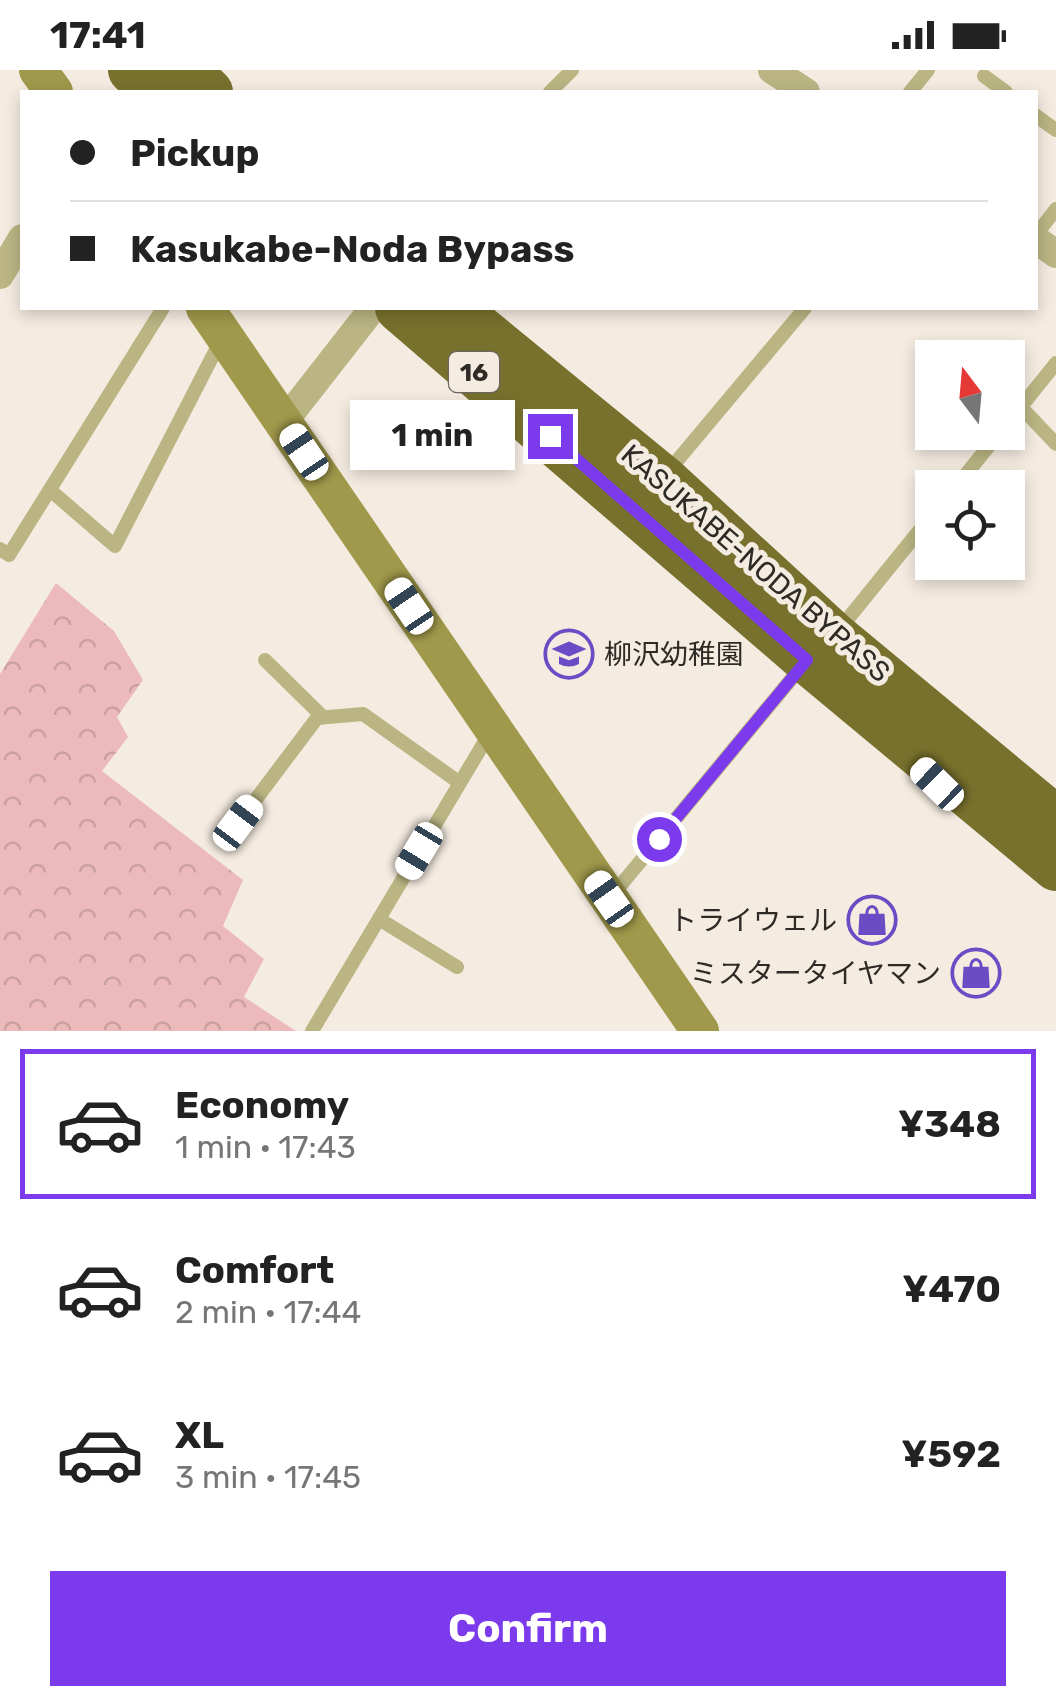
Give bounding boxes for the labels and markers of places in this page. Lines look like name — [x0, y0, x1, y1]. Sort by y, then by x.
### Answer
school or university icon: 柳沢幼稚園 — [543, 628, 595, 680]
place label: 柳沢幼稚園 — [604, 638, 744, 671]
shop icon: トライウェル — [846, 894, 898, 946]
place label: トライウェル — [669, 904, 837, 937]
shop icon: ミスタータイヤマン — [950, 947, 1002, 999]
place label: ミスタータイヤマン — [690, 957, 941, 990]

